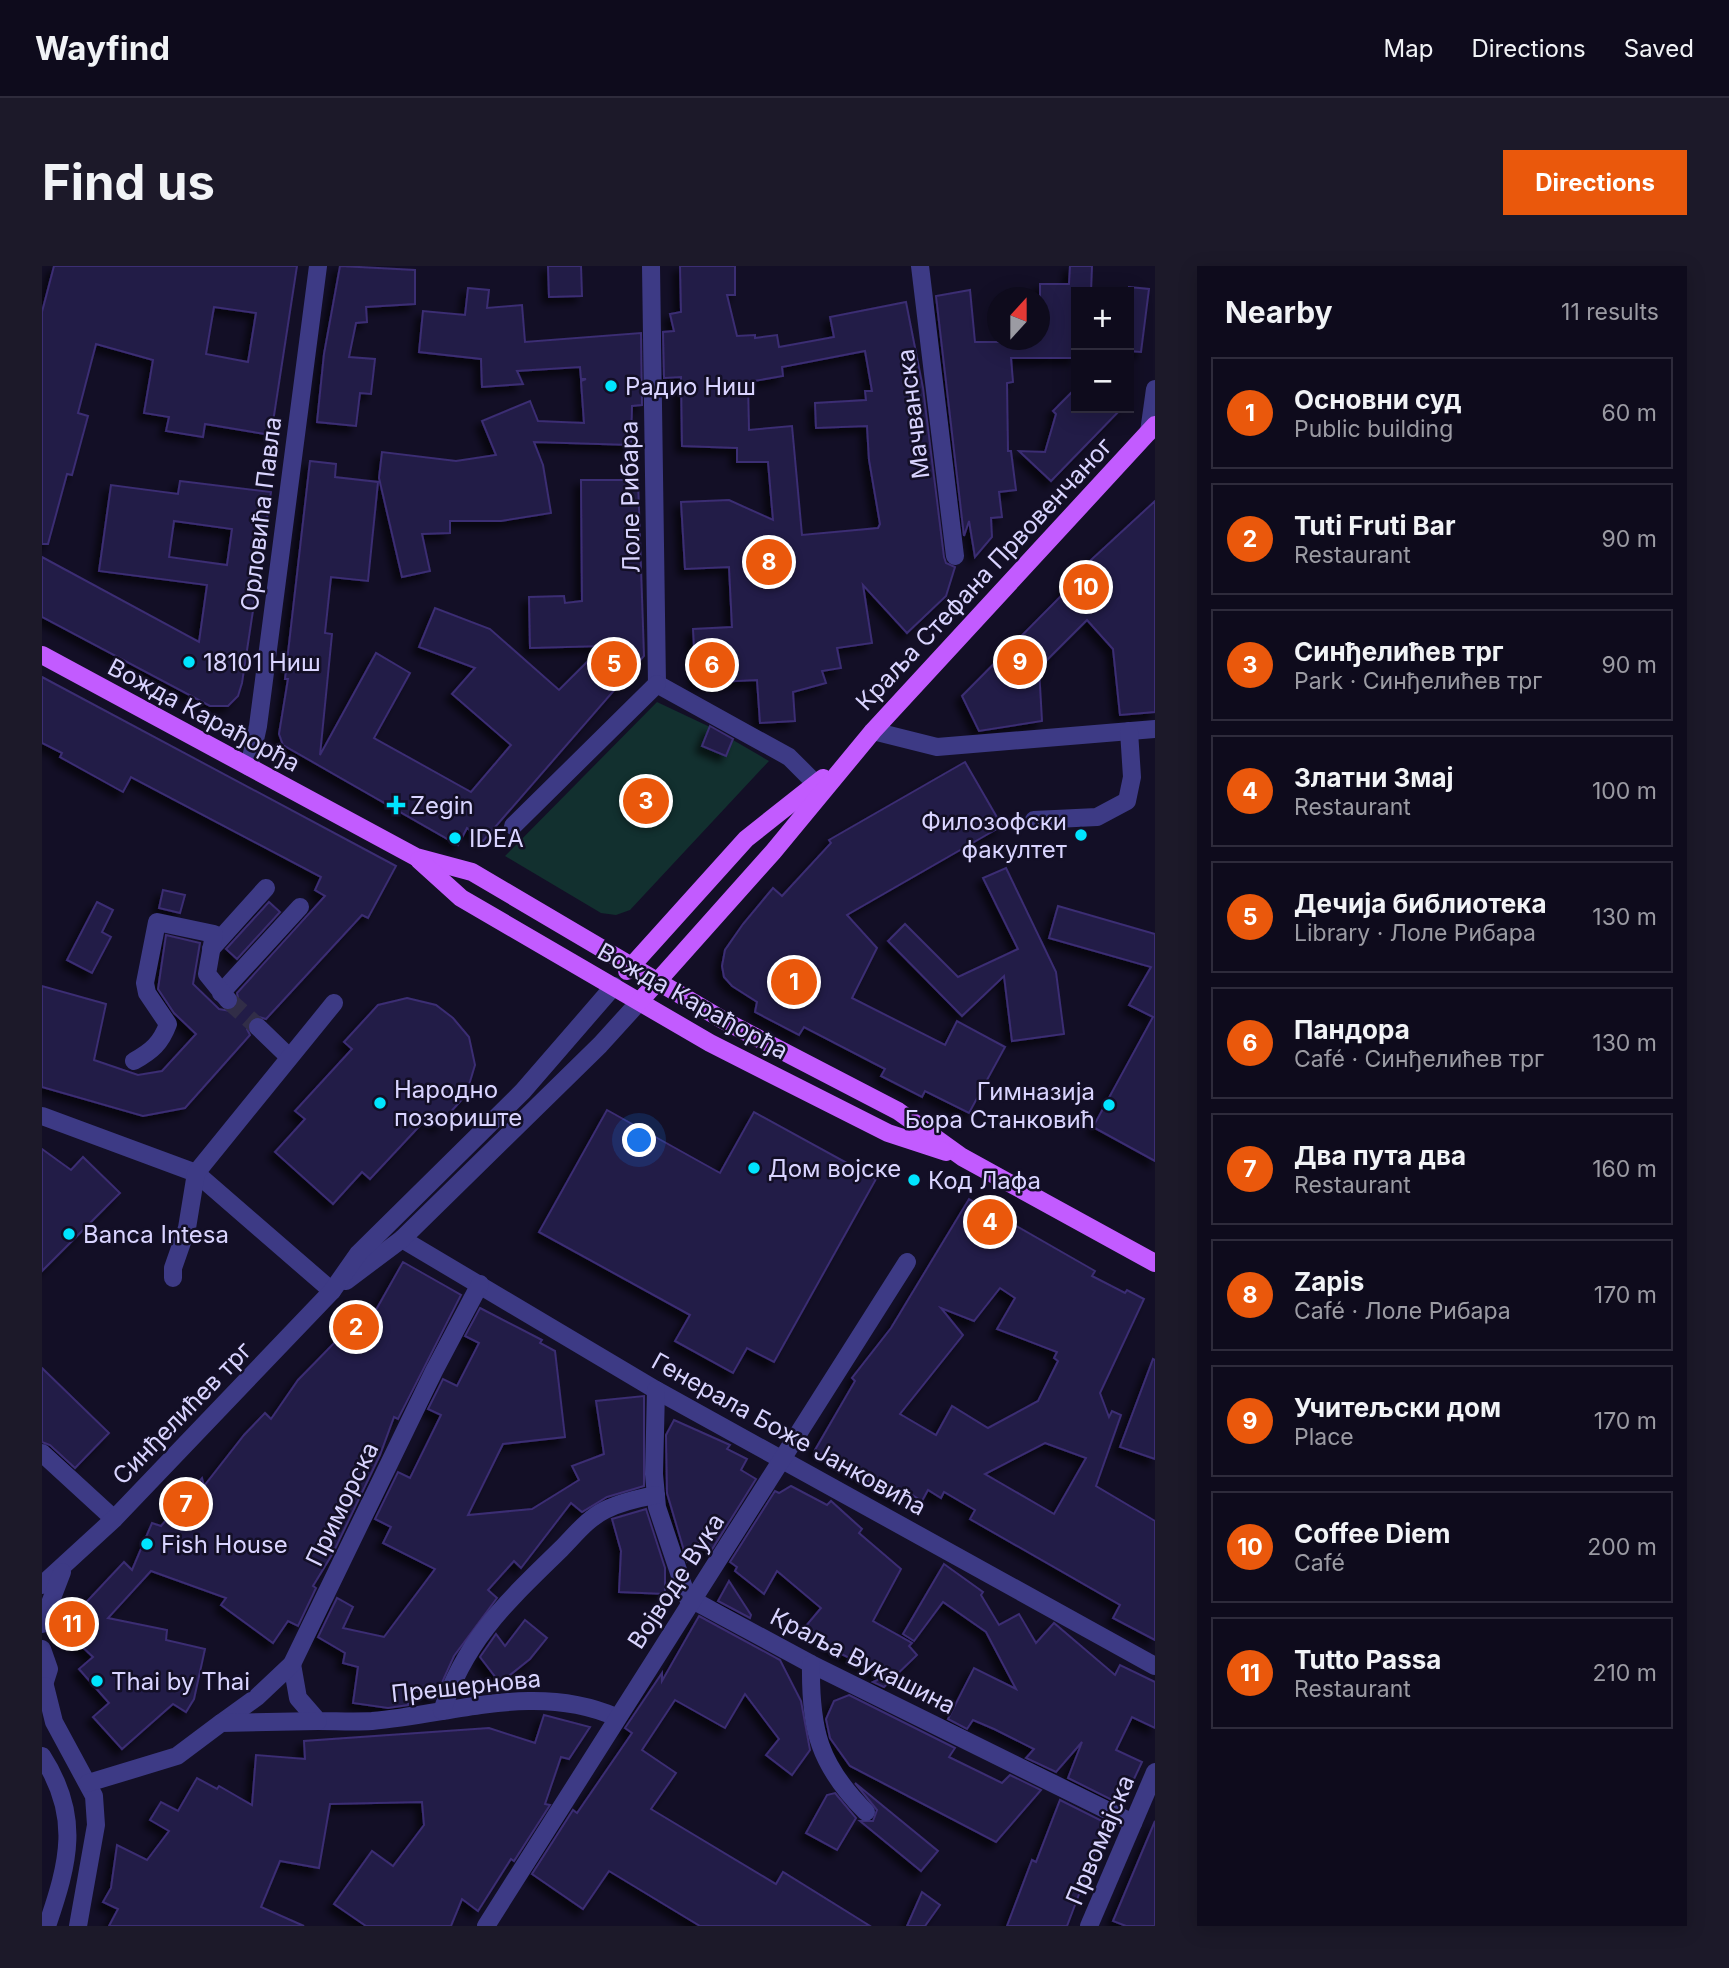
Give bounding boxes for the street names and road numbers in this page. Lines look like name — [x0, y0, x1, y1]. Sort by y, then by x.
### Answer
street label: Мачванска — [891, 347, 935, 481]
street label: Орловића Павла — [235, 415, 287, 613]
street label: Лоле Рибара — [614, 421, 646, 573]
street label: Краља Стефана Првовенчаног — [850, 432, 1118, 716]
street label: Вожда Карађорђа — [103, 652, 305, 778]
street label: Вожда Карађорђа — [593, 937, 793, 1065]
street label: Синђелићев трг — [107, 1336, 257, 1490]
street label: Генерала Боже Јанковића — [647, 1346, 931, 1522]
street label: Приморска — [299, 1437, 385, 1571]
street label: Војводе Вука — [622, 1508, 730, 1654]
street label: Краља Вукашина — [765, 1602, 961, 1720]
street label: Прешернова — [390, 1664, 542, 1708]
street label: Првомајска — [1060, 1771, 1140, 1909]

